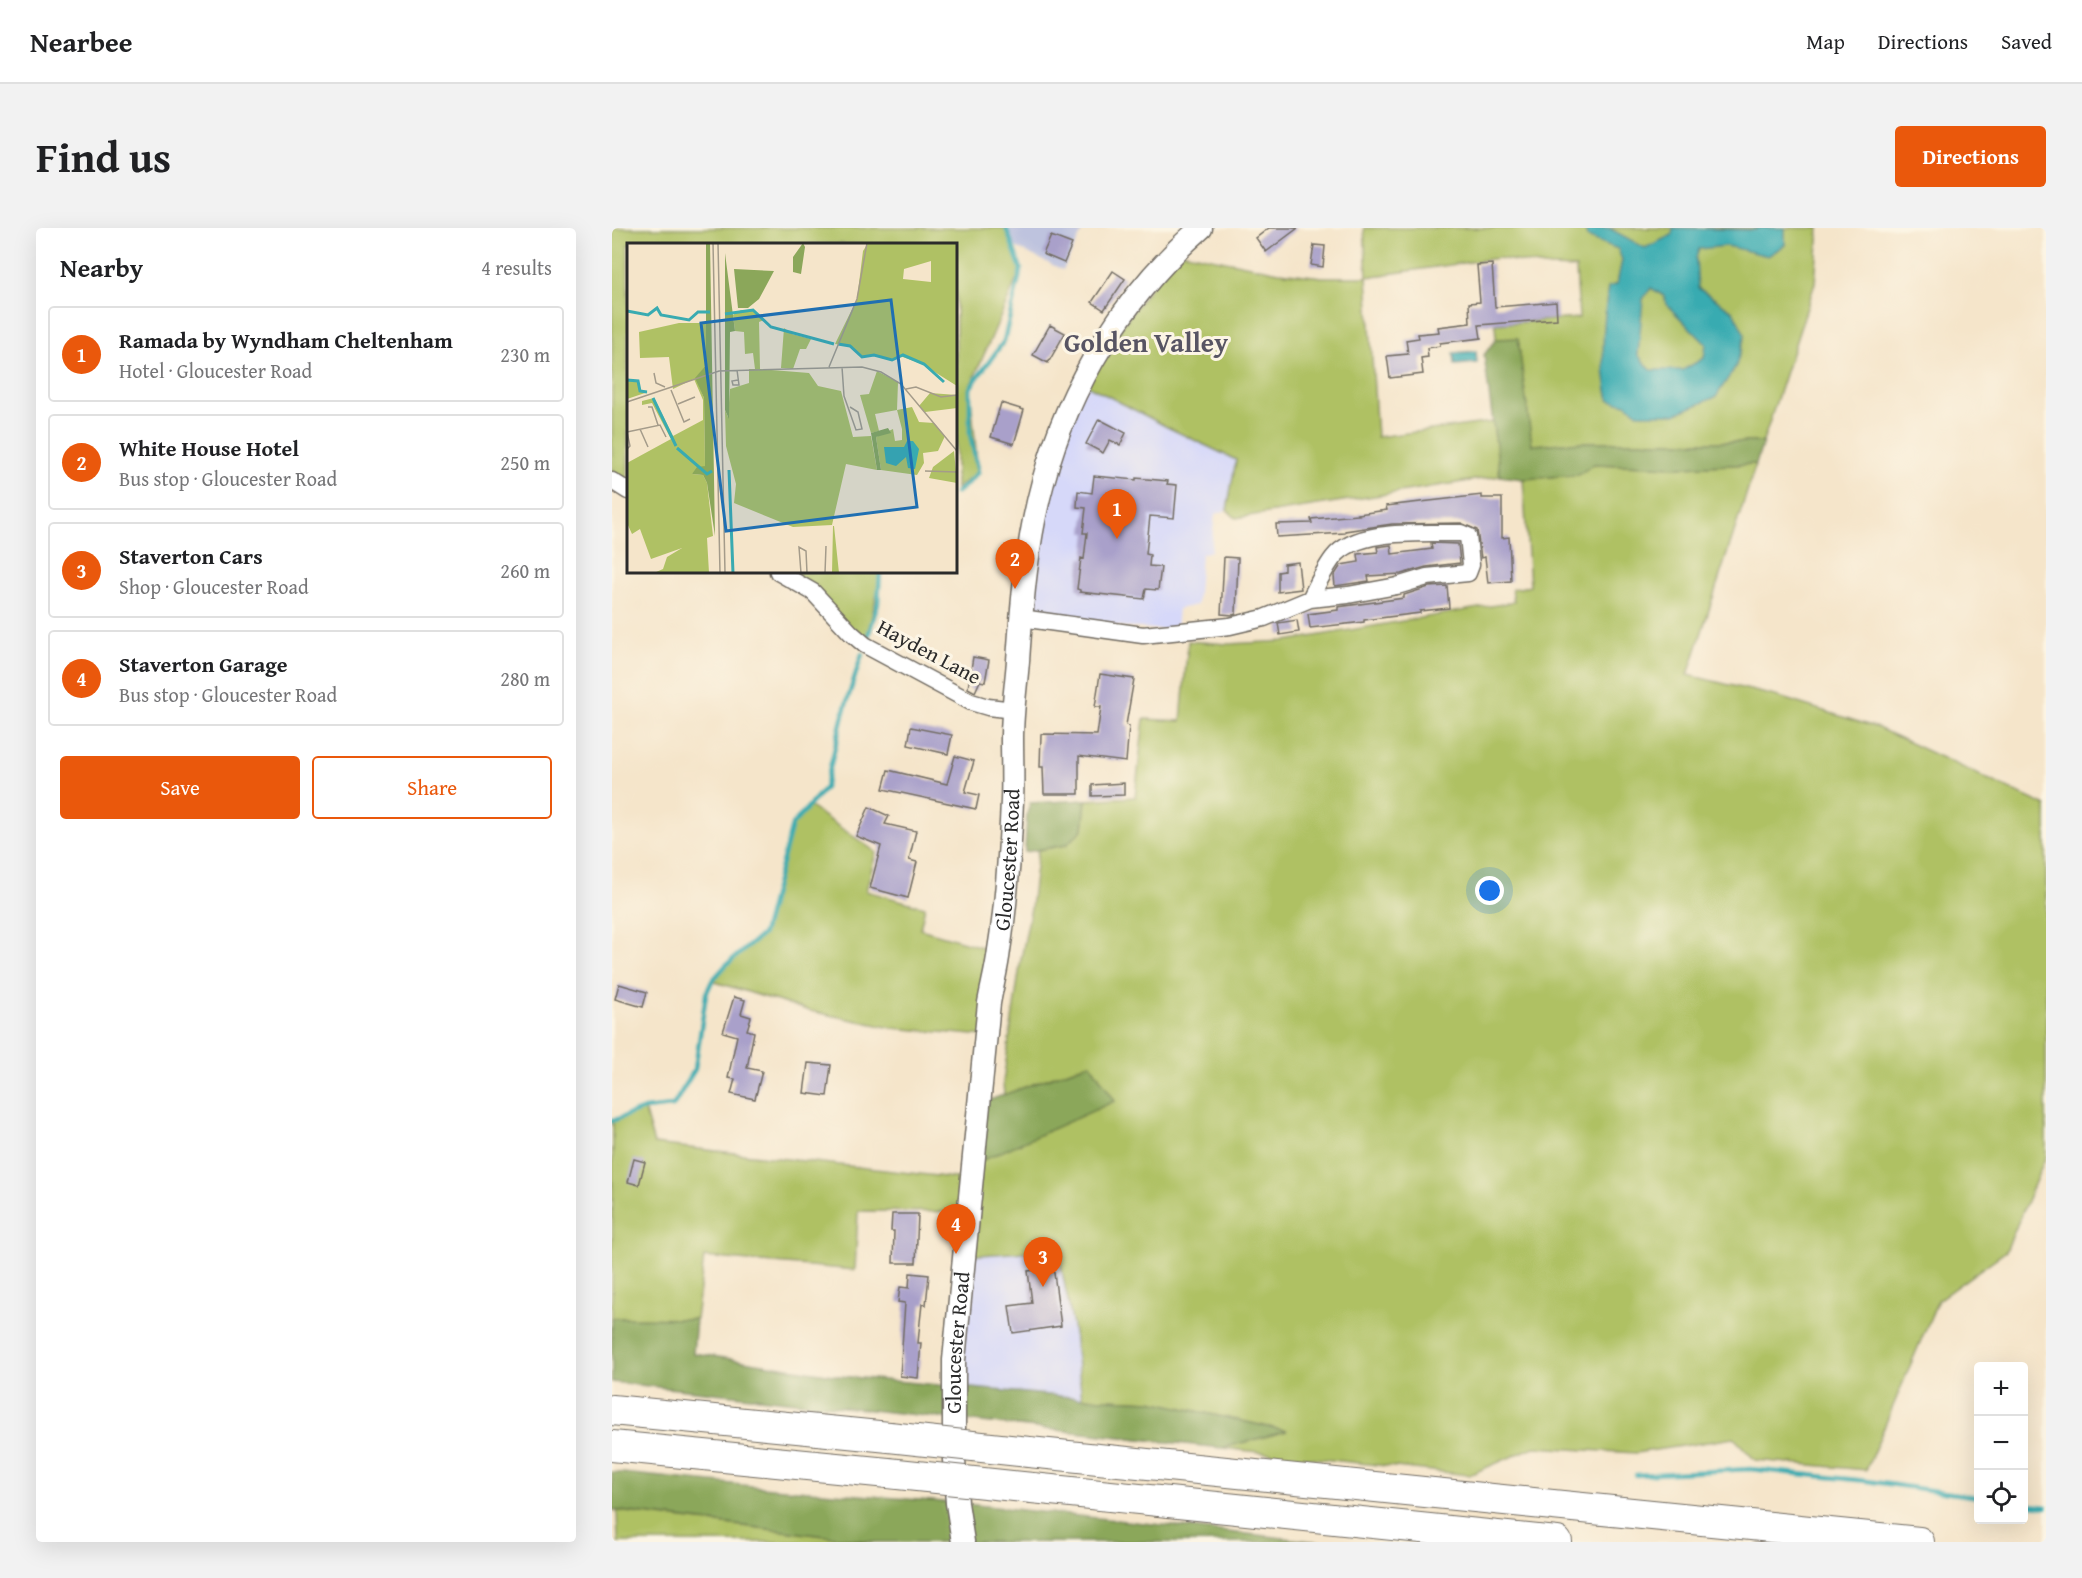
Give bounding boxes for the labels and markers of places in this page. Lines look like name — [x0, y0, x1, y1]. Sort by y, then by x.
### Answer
pin: 1 — [1098, 490, 1136, 539]
pin: 2 — [996, 540, 1034, 589]
pin: 4 — [936, 1204, 976, 1254]
pin: 3 — [1024, 1238, 1062, 1287]

